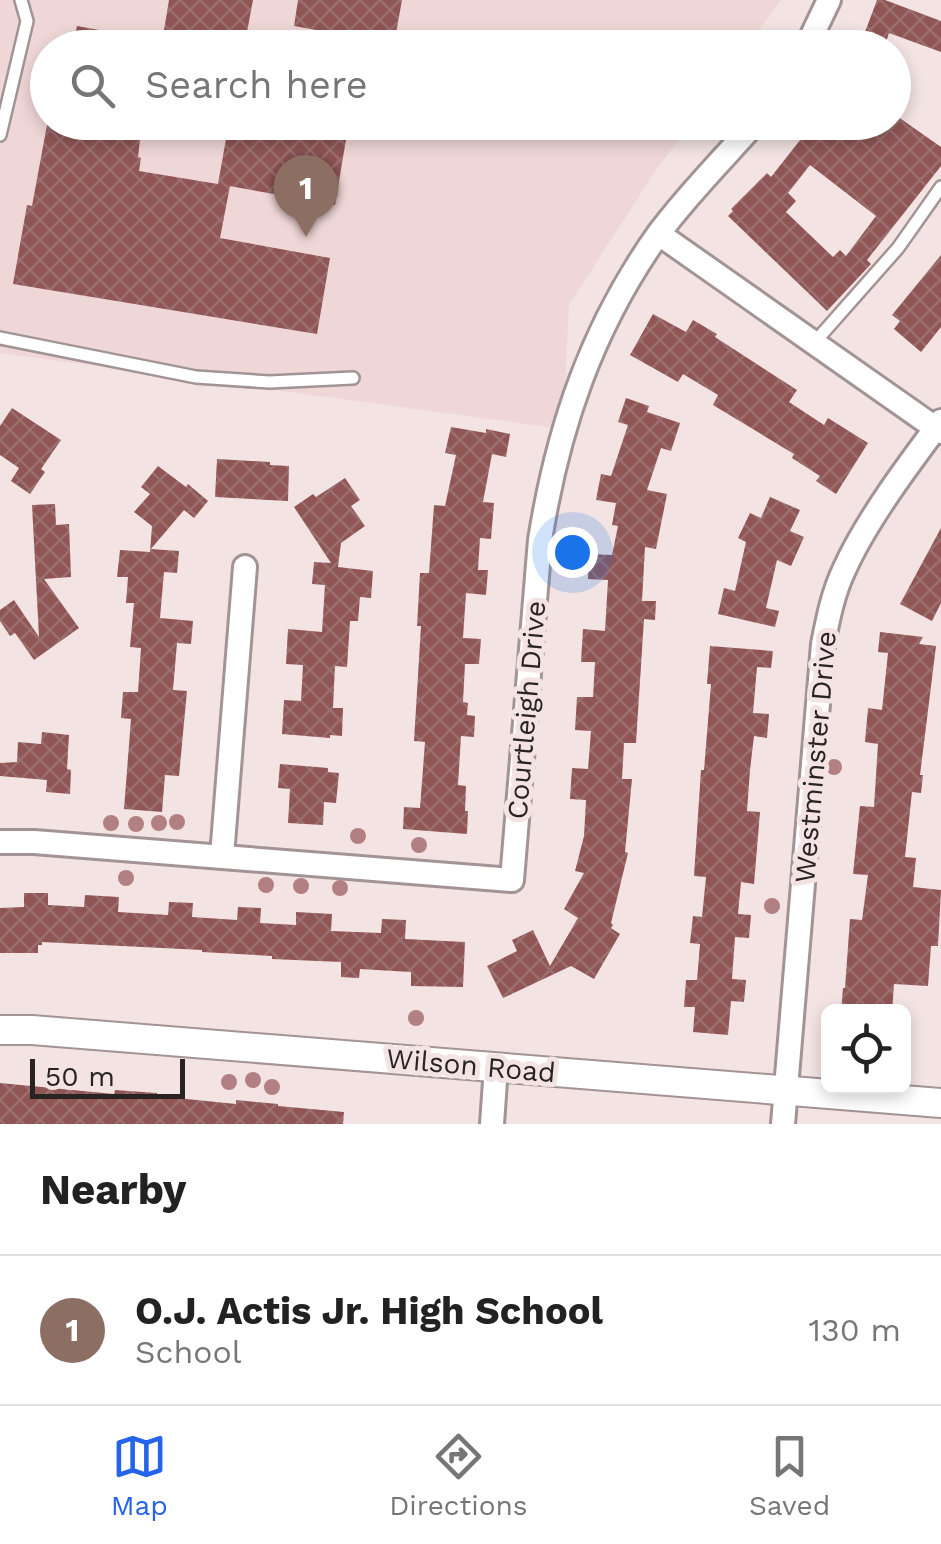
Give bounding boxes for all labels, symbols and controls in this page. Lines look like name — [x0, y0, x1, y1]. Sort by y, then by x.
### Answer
search box — [30, 30, 911, 140]
icon: search — [65, 58, 120, 113]
text: Search here — [145, 63, 368, 107]
pin: 1 — [274, 154, 338, 237]
your location — [547, 527, 598, 578]
street label: Courtleigh Drive — [501, 599, 552, 821]
street label: Westminster Drive — [788, 630, 843, 884]
map controls — [821, 1004, 911, 1094]
button: locate — [821, 1004, 911, 1094]
street label: Wilson Road — [385, 1042, 557, 1089]
scale bar — [30, 1054, 185, 1098]
text: 50 m — [45, 1060, 115, 1093]
text: Nearby — [40, 1165, 187, 1214]
text: O.J. Actis Jr. High School — [135, 1289, 603, 1333]
text: 1 — [66, 1311, 79, 1349]
text: 130 m — [809, 1311, 901, 1349]
text: School — [135, 1333, 241, 1371]
tab: Map — [111, 1429, 168, 1522]
tab: Directions — [389, 1429, 528, 1522]
tab: Saved — [749, 1429, 830, 1522]

